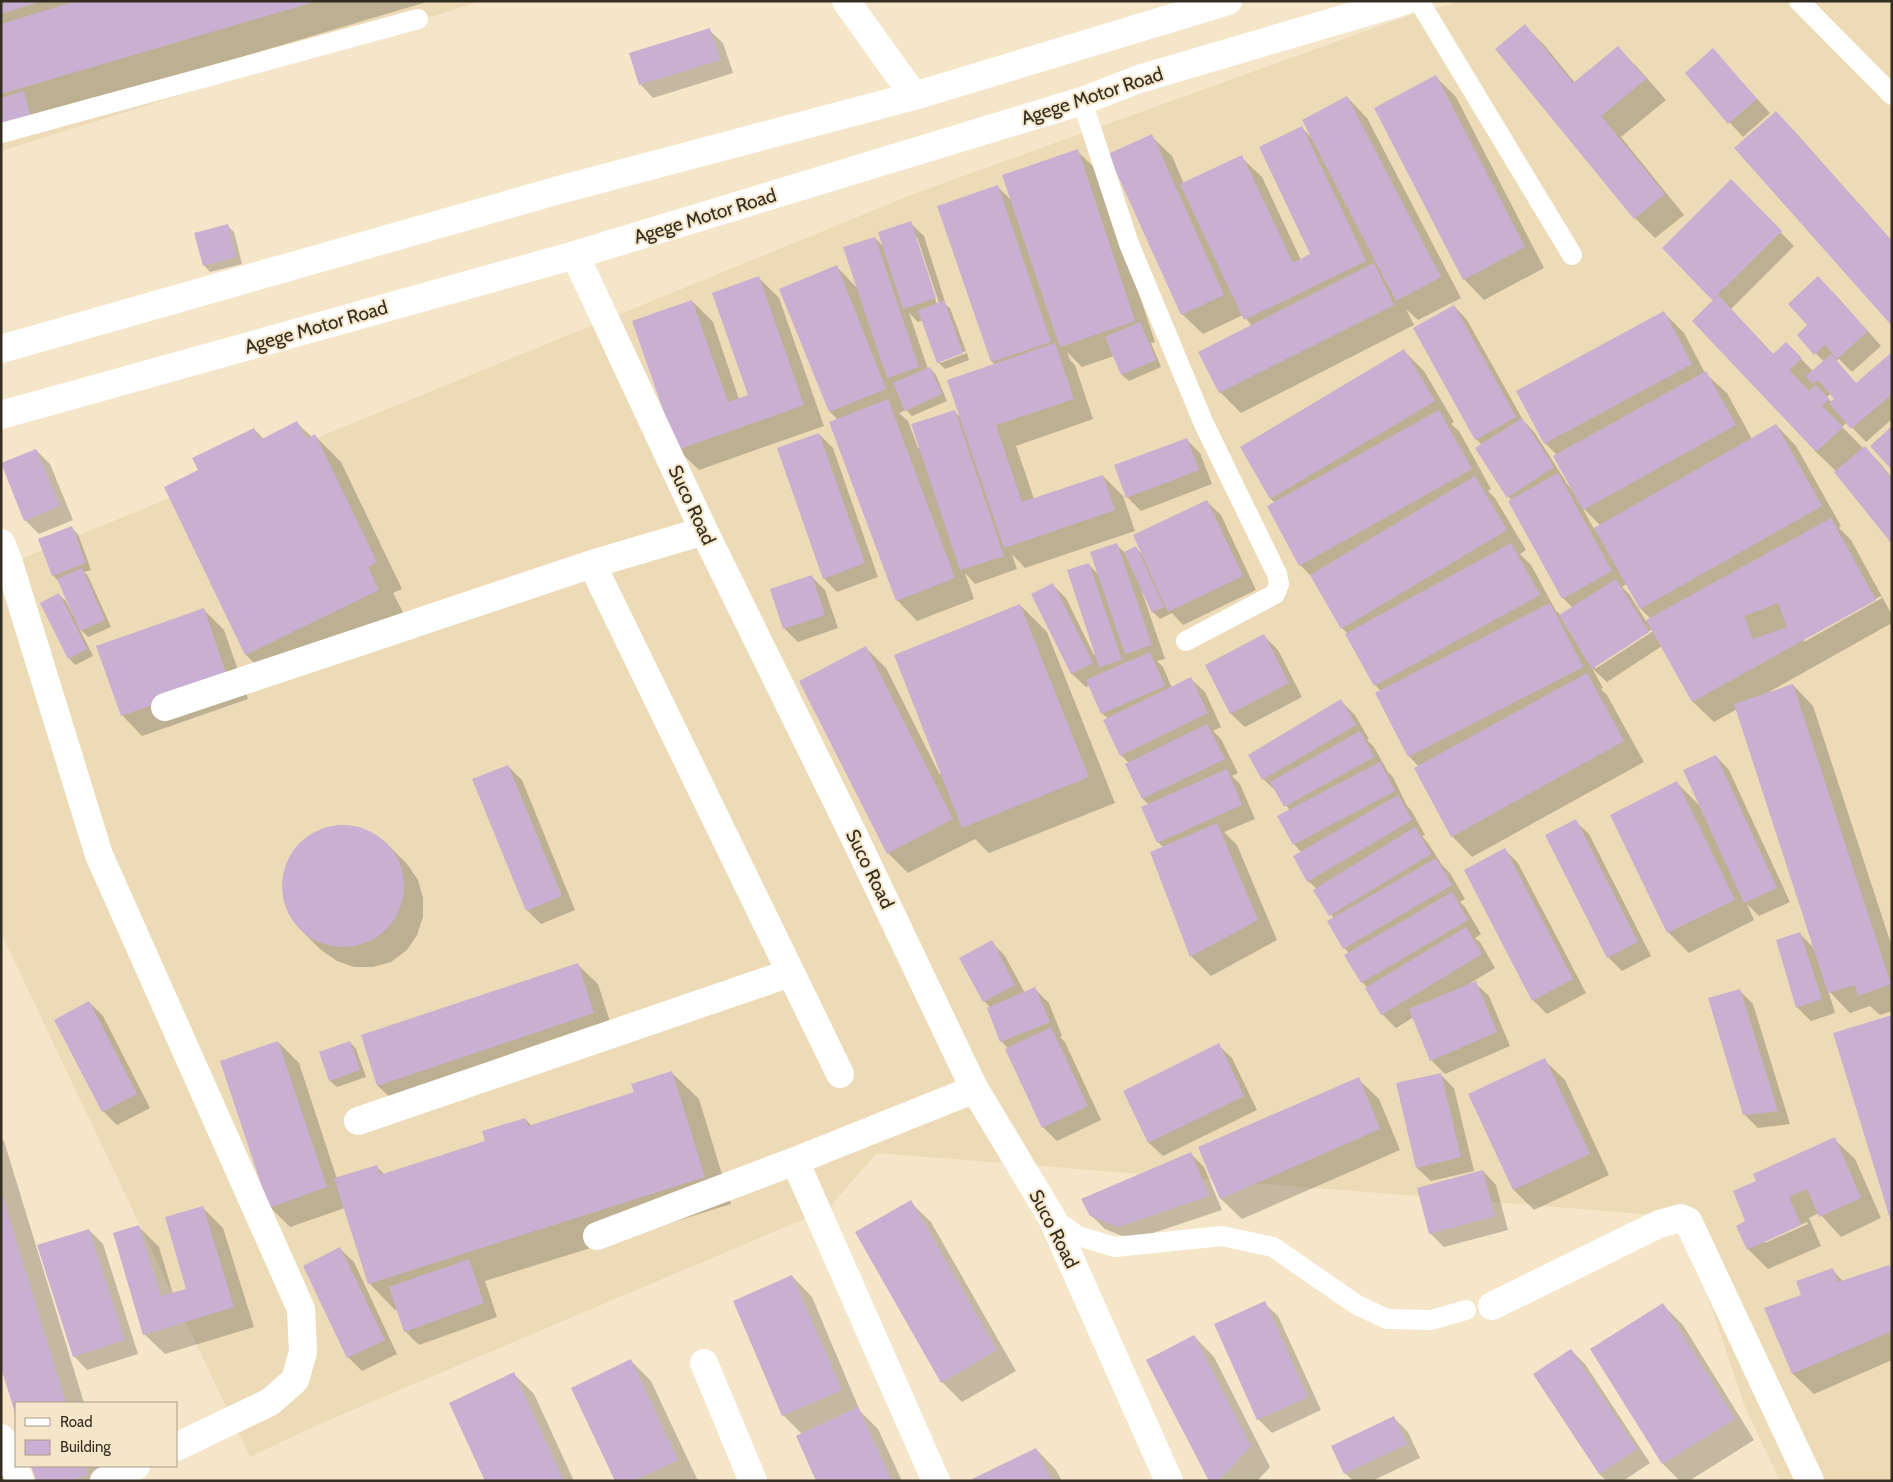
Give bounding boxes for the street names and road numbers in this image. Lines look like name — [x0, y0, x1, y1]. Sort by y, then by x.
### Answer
street label: Agege Motor Road — [1018, 62, 1166, 130]
street label: Agege Motor Road — [631, 183, 779, 249]
street label: Agege Motor Road — [242, 296, 390, 358]
street label: Suco Road — [664, 461, 720, 549]
street label: Suco Road — [841, 826, 899, 912]
street label: Suco Road — [1024, 1186, 1084, 1272]

